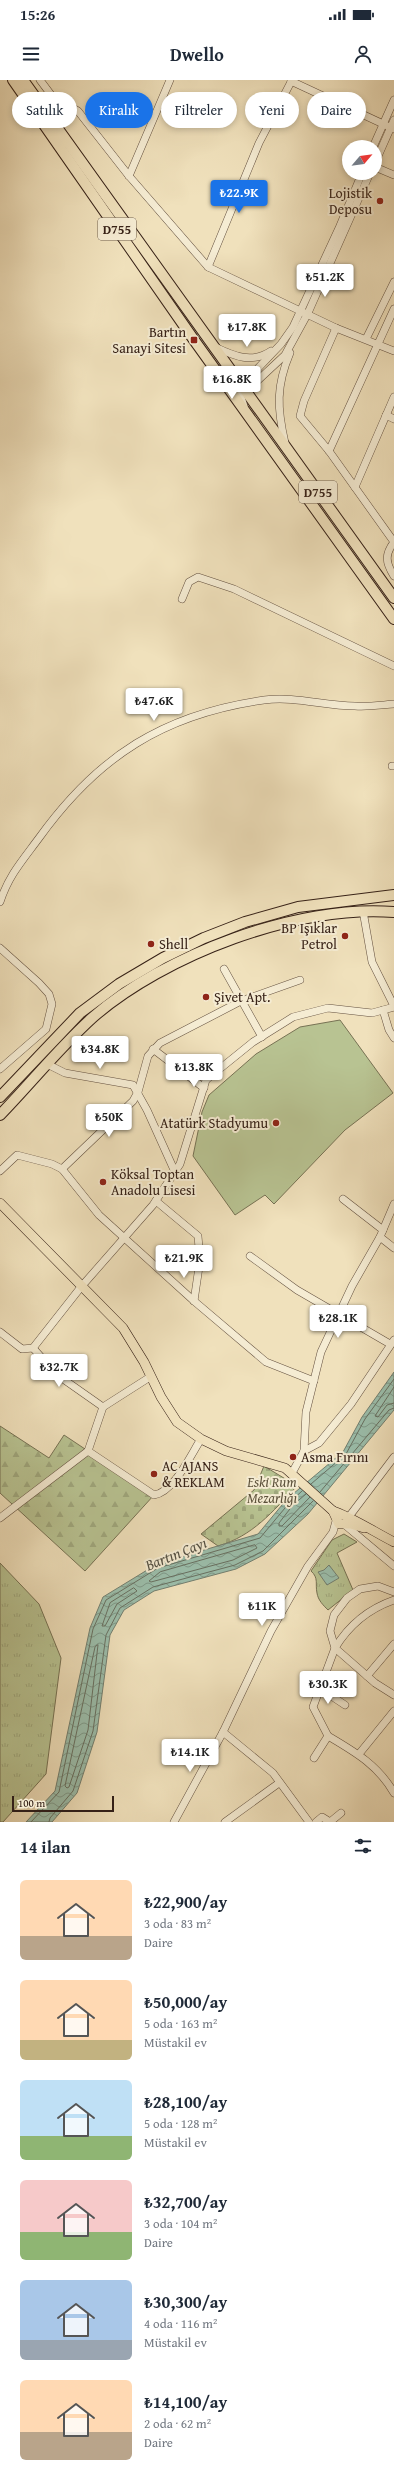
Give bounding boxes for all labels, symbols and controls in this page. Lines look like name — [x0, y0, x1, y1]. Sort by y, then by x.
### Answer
text: 15:26 — [20, 4, 55, 25]
text: Dwello — [170, 41, 224, 68]
icon: menu — [20, 43, 42, 65]
icon: person — [352, 43, 374, 65]
chip: Satılık — [12, 92, 77, 128]
chip: Kiralık — [85, 92, 153, 128]
chip: Filtreler — [161, 92, 237, 128]
chip: Yeni — [245, 92, 299, 128]
chip: Daire — [307, 92, 366, 128]
north arrow — [342, 140, 382, 180]
map controls — [342, 140, 382, 180]
pin: ₺22.9K — [206, 180, 272, 214]
text: ₺22.9K — [220, 183, 258, 202]
place label: Lojistik Deposu — [329, 183, 373, 219]
marker: Lojistik Deposu — [375, 196, 385, 206]
road number: D755 — [98, 218, 136, 240]
pin: ₺51.2K — [292, 264, 358, 298]
text: ₺51.2K — [306, 267, 344, 286]
pin: ₺17.8K — [214, 314, 280, 348]
text: ₺17.8K — [228, 317, 266, 336]
place label: Bartın Sanayi Sitesi — [112, 322, 186, 358]
marker: Bartın Sanayi Sitesi — [189, 335, 199, 345]
pin: ₺16.8K — [199, 366, 265, 400]
text: ₺16.8K — [213, 369, 251, 388]
road number: D755 — [299, 481, 337, 503]
pin: ₺47.6K — [121, 688, 187, 722]
text: ₺47.6K — [135, 691, 173, 710]
place label: BP Işıklar Petrol — [281, 918, 337, 954]
marker: BP Işıklar Petrol — [340, 931, 350, 941]
place label: Shell — [159, 934, 188, 954]
marker: Shell — [146, 939, 156, 949]
place label: Şivet Apt. — [214, 987, 270, 1007]
marker: Şivet Apt. — [201, 992, 211, 1002]
pin: ₺34.8K — [67, 1036, 133, 1070]
text: ₺34.8K — [81, 1039, 119, 1058]
pin: ₺13.8K — [161, 1054, 227, 1088]
text: ₺13.8K — [175, 1057, 213, 1076]
pin: ₺50K — [85, 1104, 133, 1138]
text: ₺50K — [95, 1107, 123, 1126]
place label: Atatürk Stadyumu — [160, 1113, 268, 1133]
marker: Atatürk Stadyumu — [271, 1118, 281, 1128]
place label: Köksal Toptan Anadolu Lisesi — [111, 1164, 196, 1200]
marker: Köksal Toptan Anadolu Lisesi — [98, 1177, 108, 1187]
pin: ₺21.9K — [151, 1245, 217, 1279]
text: ₺21.9K — [165, 1248, 203, 1267]
pin: ₺28.1K — [305, 1305, 371, 1339]
text: ₺28.1K — [319, 1308, 357, 1327]
pin: ₺32.7K — [26, 1354, 92, 1388]
text: ₺32.7K — [40, 1357, 78, 1376]
place label: Asma Fırını — [301, 1447, 369, 1467]
marker: Asma Fırını — [288, 1452, 298, 1462]
place label: AC AJANS & REKLAM — [162, 1456, 225, 1492]
marker: AC AJANS & REKLAM — [149, 1469, 159, 1479]
park label: Eski Rum Mezarlığı — [246, 1472, 297, 1508]
water label: Bartın Çayı — [141, 1532, 210, 1576]
pin: ₺11K — [238, 1593, 286, 1627]
text: ₺11K — [248, 1596, 276, 1615]
pin: ₺30.3K — [295, 1671, 361, 1705]
text: ₺30.3K — [309, 1674, 347, 1693]
pin: ₺14.1K — [157, 1739, 223, 1773]
text: ₺14.1K — [171, 1742, 209, 1761]
scale bar — [12, 1794, 114, 1813]
text: 100 m — [18, 1795, 45, 1811]
text: 14 ilan — [20, 1834, 71, 1859]
icon: filters — [352, 1835, 374, 1857]
text: ₺22,900/ay — [144, 1889, 227, 1914]
icon: home — [52, 1896, 100, 1944]
text: 3 oda · 83 m² — [144, 1914, 211, 1933]
text: Daire — [144, 1933, 173, 1952]
text: ₺50,000/ay — [144, 1989, 227, 2014]
icon: home — [52, 1996, 100, 2044]
text: 5 oda · 163 m² — [144, 2014, 217, 2033]
text: Müstakil ev — [144, 2033, 207, 2052]
text: ₺28,100/ay — [144, 2089, 227, 2114]
icon: home — [52, 2096, 100, 2144]
text: 5 oda · 128 m² — [144, 2114, 217, 2133]
text: Müstakil ev — [144, 2133, 207, 2152]
text: ₺32,700/ay — [144, 2189, 227, 2214]
icon: home — [52, 2196, 100, 2244]
text: 3 oda · 104 m² — [144, 2214, 217, 2233]
text: Daire — [144, 2233, 173, 2252]
text: ₺30,300/ay — [144, 2289, 227, 2314]
icon: home — [52, 2296, 100, 2344]
text: 4 oda · 116 m² — [144, 2314, 217, 2333]
text: Müstakil ev — [144, 2333, 207, 2352]
text: ₺14,100/ay — [144, 2389, 227, 2414]
icon: home — [52, 2396, 100, 2444]
text: 2 oda · 62 m² — [144, 2414, 211, 2433]
text: Daire — [144, 2433, 173, 2452]

